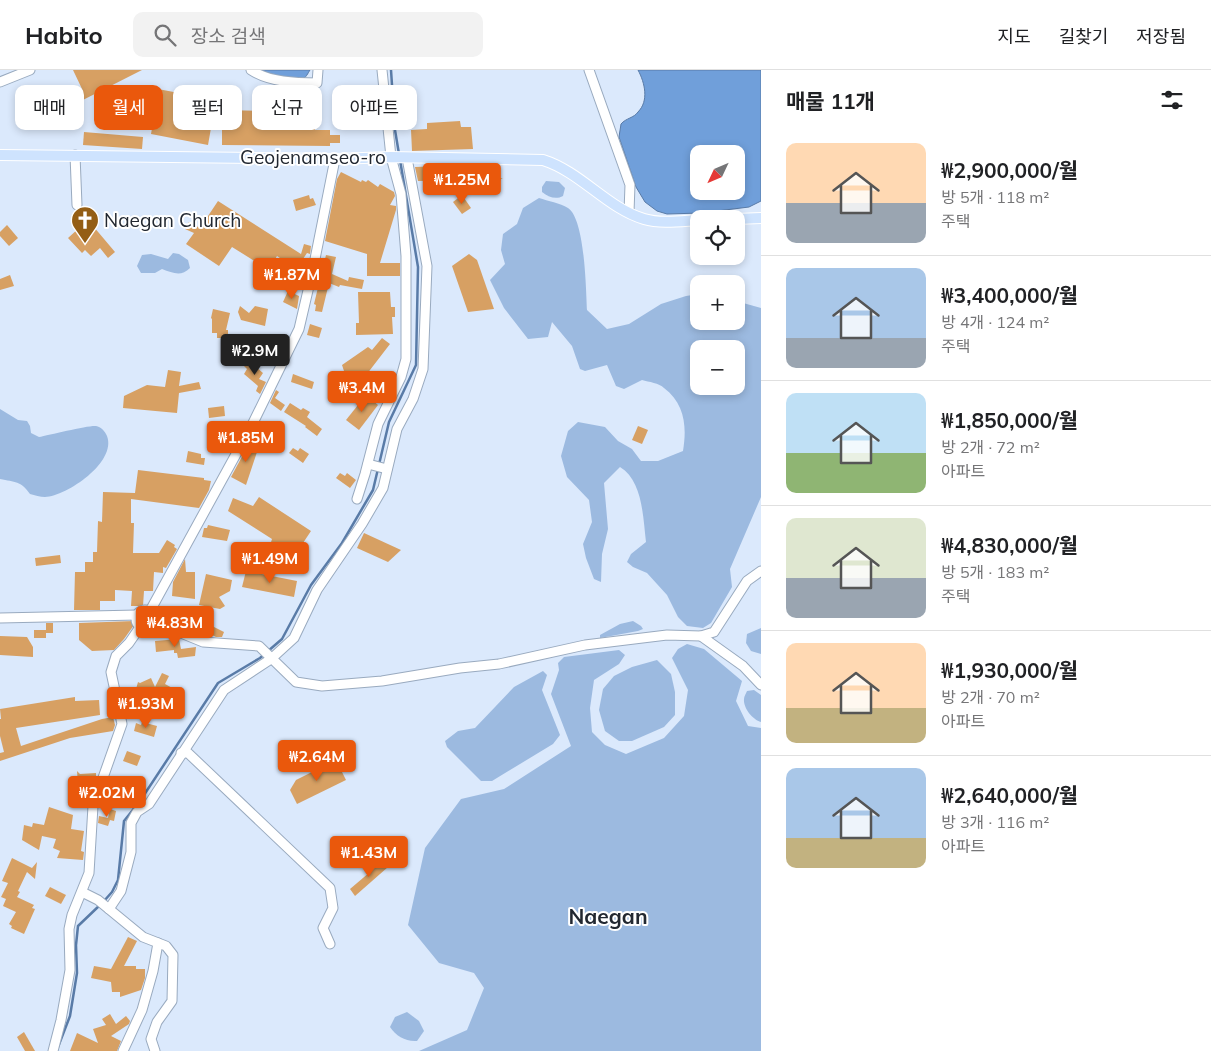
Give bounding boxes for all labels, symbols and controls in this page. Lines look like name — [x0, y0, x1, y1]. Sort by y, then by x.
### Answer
search box — [133, 12, 483, 57]
text: Habito — [25, 20, 103, 50]
icon: search — [151, 21, 179, 49]
text: 장소 검색 — [191, 24, 266, 48]
text: 지도 — [998, 25, 1031, 48]
text: 길찾기 — [1059, 25, 1108, 48]
text: 저장됨 — [1136, 25, 1186, 48]
chip: 매매 — [15, 85, 84, 130]
chip: 월세 — [94, 85, 163, 130]
chip: 필터 — [173, 85, 242, 130]
chip: 신규 — [252, 85, 322, 130]
chip: 아파트 — [332, 85, 417, 130]
icon: filters — [1158, 86, 1186, 114]
text: 매물 11개 — [786, 88, 875, 114]
street label: Geojenamseo-ro — [240, 145, 386, 169]
north arrow — [690, 145, 745, 200]
map controls — [690, 145, 745, 395]
text: ₩2,900,000/월 — [941, 157, 1078, 183]
pin: ₩1.25M — [421, 162, 503, 205]
icon: home — [826, 163, 886, 223]
text: ₩1.25M — [434, 169, 490, 189]
text: 방 5개 · 118 m² — [941, 187, 1049, 207]
church icon: Naegan Church — [70, 205, 100, 244]
place label: Naegan Church — [104, 208, 241, 232]
button: locate — [690, 210, 745, 265]
text: 주택 — [941, 211, 970, 231]
pin: ₩1.87M — [251, 258, 333, 300]
text: ₩1.87M — [264, 264, 320, 284]
button: + — [690, 275, 745, 330]
text: ₩3,400,000/월 — [941, 282, 1078, 308]
icon: home — [826, 288, 886, 348]
text: 방 4개 · 124 m² — [941, 312, 1049, 332]
pin: ₩2.9M — [220, 334, 290, 376]
text: 주택 — [941, 336, 970, 356]
text: ₩2.9M — [232, 340, 278, 360]
button: − — [690, 340, 745, 395]
pin: ₩3.4M — [327, 370, 397, 413]
text: ₩3.4M — [339, 377, 385, 397]
text: ₩1,850,000/월 — [941, 407, 1078, 433]
icon: home — [826, 413, 886, 473]
pin: ₩1.85M — [205, 420, 287, 463]
text: ₩1.85M — [218, 427, 274, 447]
text: 방 2개 · 72 m² — [941, 437, 1040, 457]
text: 아파트 — [941, 461, 985, 481]
text: ₩4,830,000/월 — [941, 532, 1078, 558]
icon: home — [826, 538, 886, 598]
pin: ₩1.49M — [229, 542, 311, 584]
text: ₩1.49M — [242, 548, 298, 568]
text: 방 5개 · 183 m² — [941, 562, 1049, 582]
text: 주택 — [941, 586, 970, 606]
pin: ₩4.83M — [134, 606, 216, 648]
text: ₩4.83M — [147, 612, 203, 632]
text: ₩1,930,000/월 — [941, 657, 1078, 683]
icon: home — [826, 663, 886, 723]
pin: ₩1.93M — [105, 686, 187, 729]
text: 방 2개 · 70 m² — [941, 687, 1040, 707]
text: ₩1.93M — [118, 693, 174, 713]
text: 아파트 — [941, 711, 985, 731]
pin: ₩2.64M — [276, 740, 358, 782]
text: ₩2.64M — [289, 746, 345, 766]
pin: ₩2.02M — [66, 776, 148, 818]
text: ₩2.02M — [79, 782, 135, 802]
text: ₩2,640,000/월 — [941, 782, 1078, 808]
icon: home — [826, 788, 886, 848]
text: 방 3개 · 116 m² — [941, 812, 1049, 832]
pin: ₩1.43M — [328, 836, 410, 878]
text: 아파트 — [941, 836, 985, 856]
text: ₩1.43M — [341, 842, 397, 862]
district label: Naegan — [568, 903, 648, 929]

